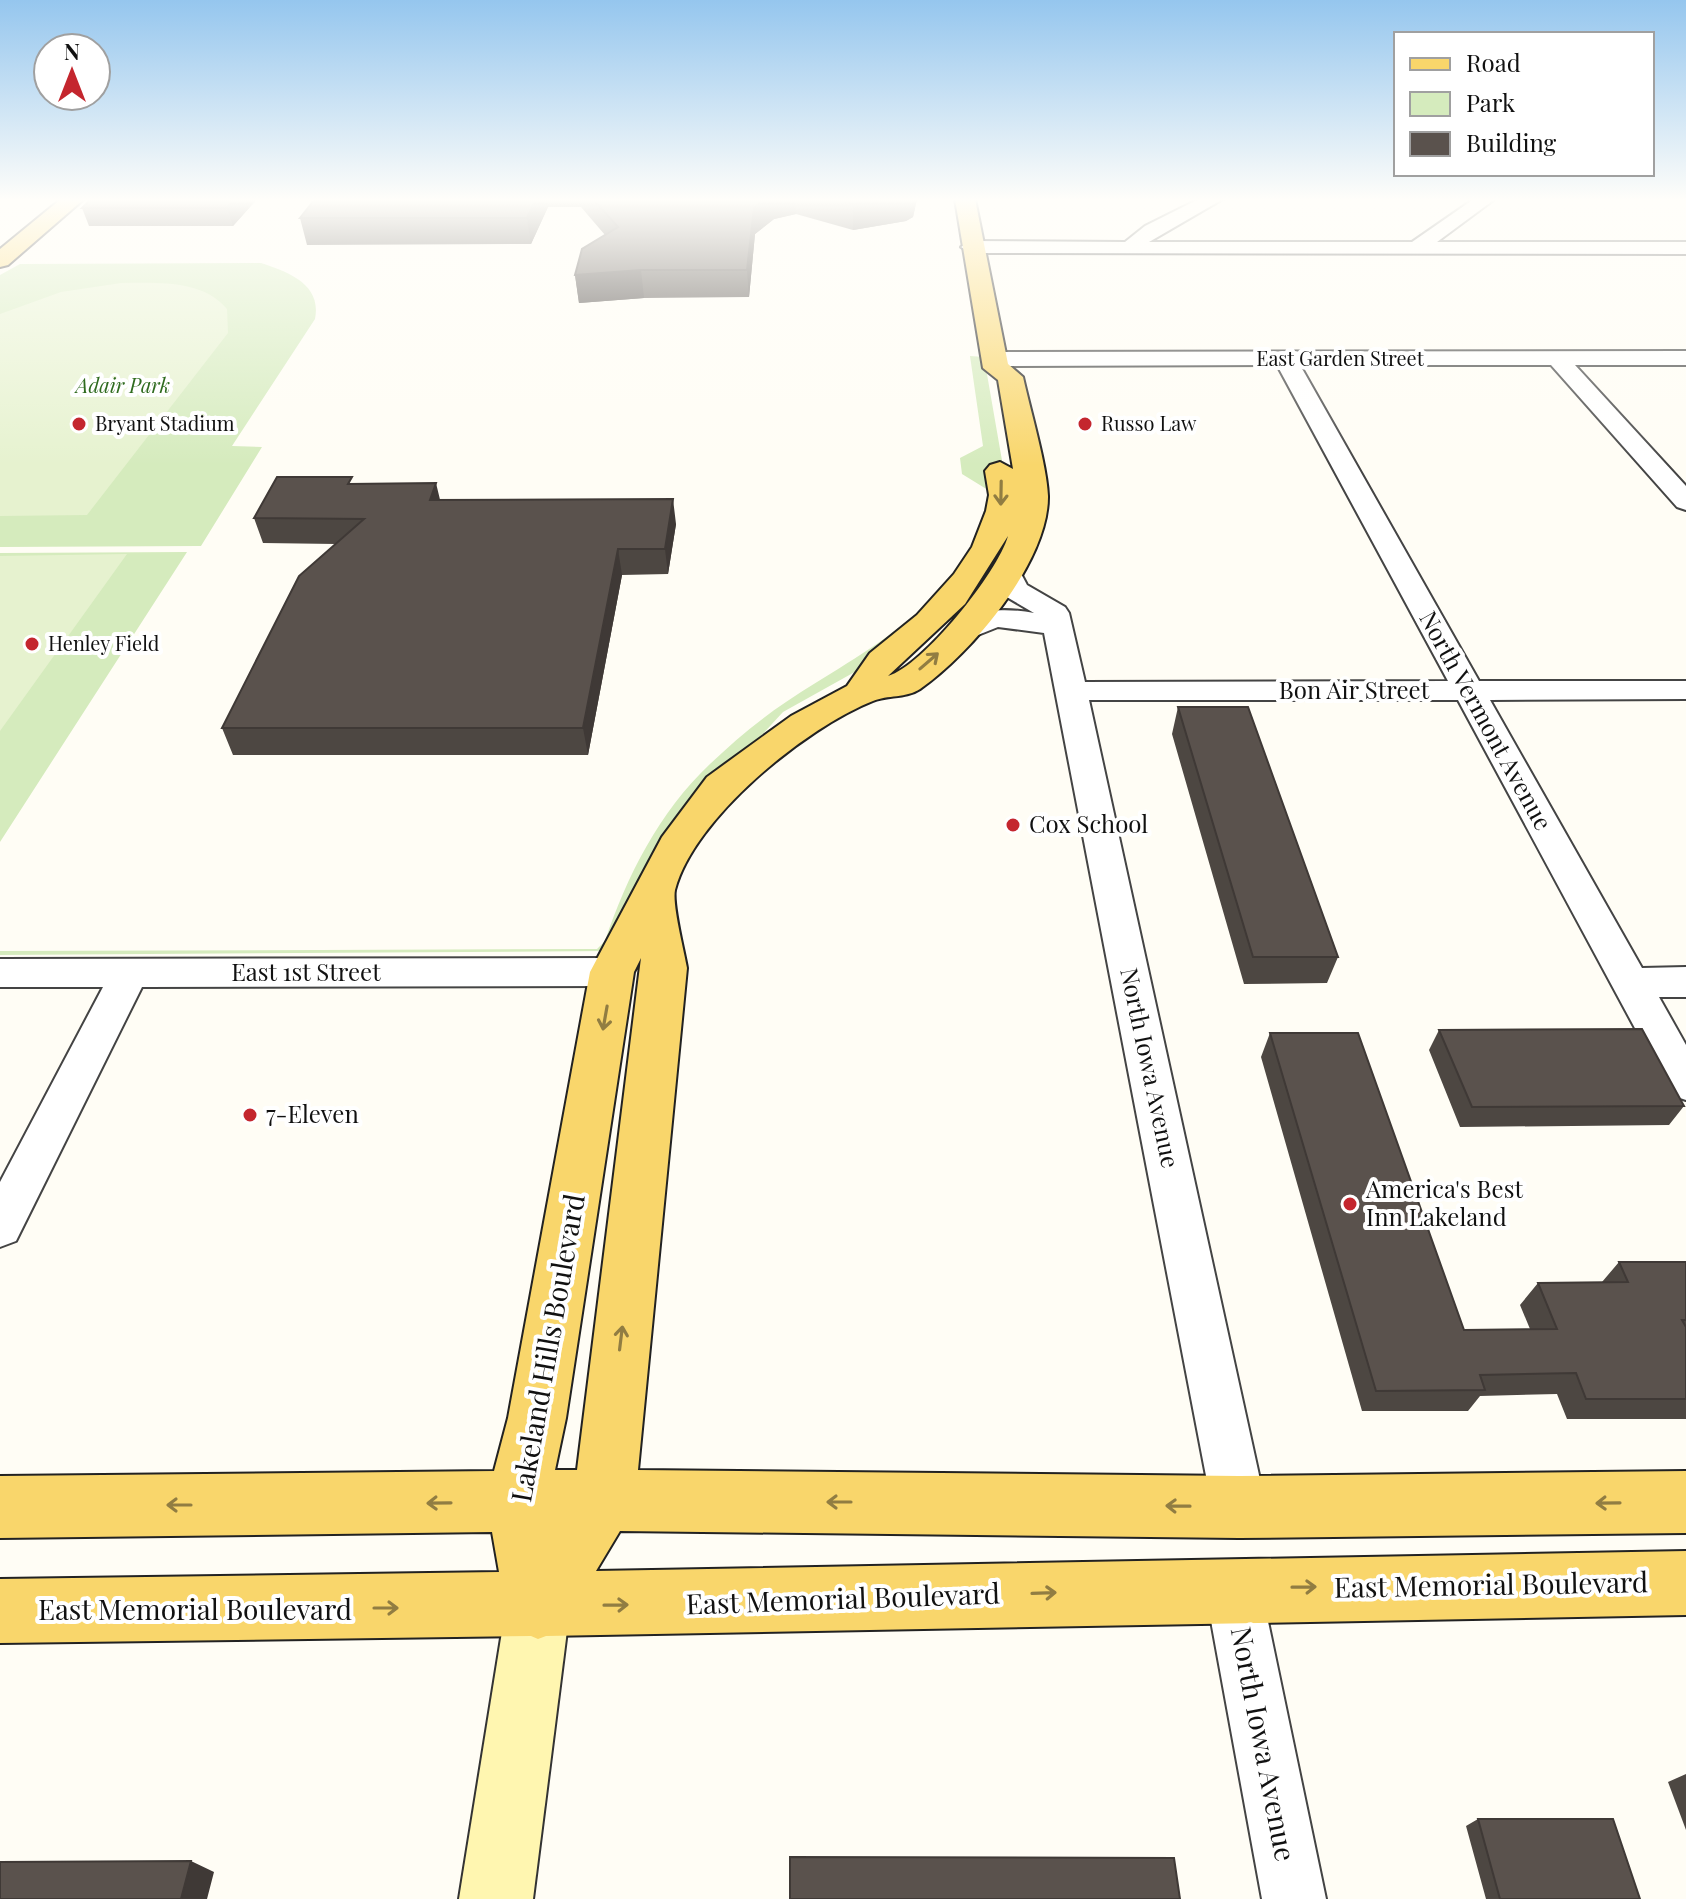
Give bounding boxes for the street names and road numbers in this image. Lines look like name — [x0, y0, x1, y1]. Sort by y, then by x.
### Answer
street label: East Garden Street — [1256, 344, 1425, 371]
street label: North Vermont Avenue — [1413, 605, 1560, 835]
street label: Bon Air Street — [1279, 673, 1430, 705]
street label: East 1st Street — [231, 955, 381, 987]
street label: North Iowa Avenue — [1114, 964, 1188, 1171]
street label: Lakeland Hills Boulevard — [501, 1191, 592, 1505]
street label: East Memorial Boulevard — [1334, 1562, 1648, 1605]
street label: East Memorial Boulevard — [685, 1574, 1001, 1621]
street label: East Memorial Boulevard — [38, 1590, 352, 1627]
street label: North Iowa Avenue — [1224, 1623, 1305, 1864]

